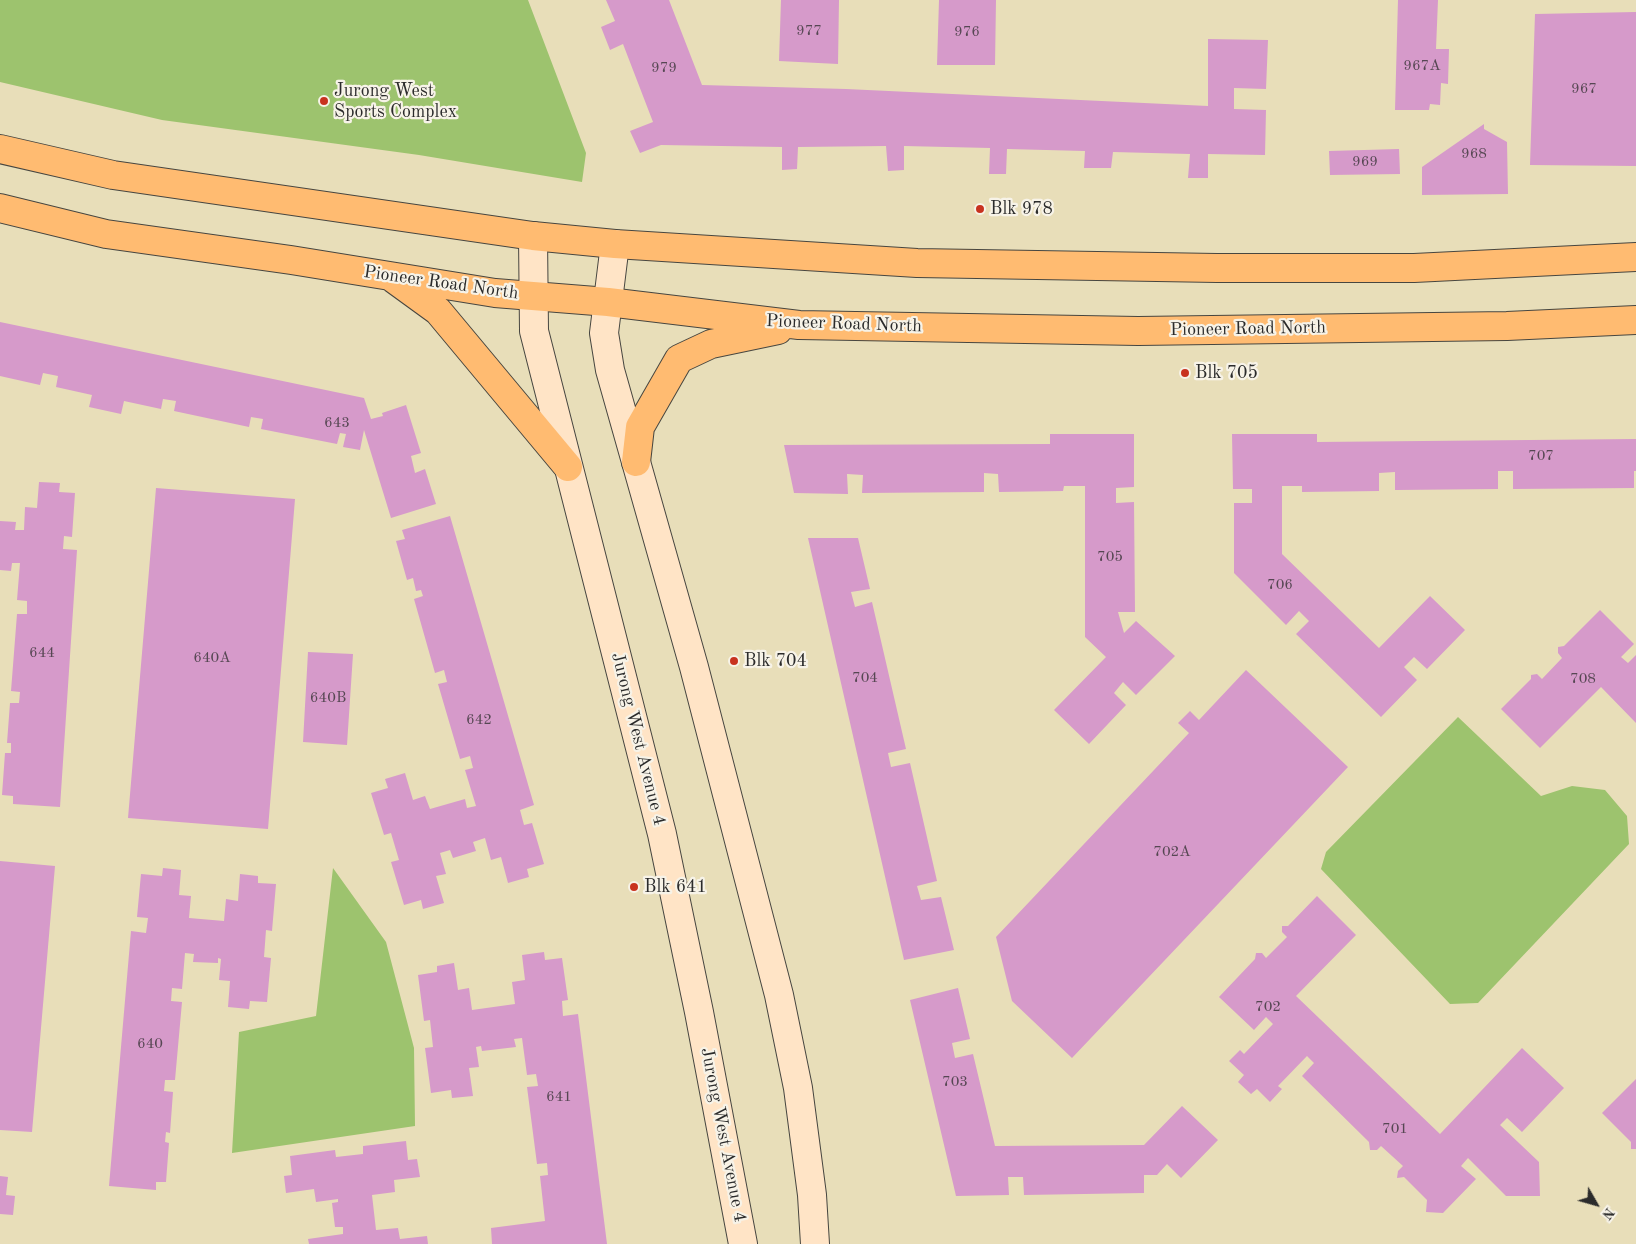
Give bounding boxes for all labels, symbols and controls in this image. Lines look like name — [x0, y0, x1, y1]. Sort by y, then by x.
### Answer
house number: 977 — [796, 22, 822, 40]
house number: 976 — [954, 23, 980, 41]
house number: 967A — [1403, 57, 1441, 75]
house number: 979 — [651, 59, 677, 77]
place label: Jurong West Sports Complex — [334, 80, 457, 122]
house number: 967 — [1571, 80, 1597, 98]
marker: Jurong West Sports Complex — [318, 95, 330, 107]
house number: 968 — [1461, 145, 1487, 163]
house number: 969 — [1352, 153, 1378, 171]
place label: Blk 978 — [990, 198, 1053, 220]
marker: Blk 978 — [974, 203, 986, 215]
street label: Pioneer Road North — [362, 261, 520, 305]
street label: Pioneer Road North — [766, 310, 922, 338]
street label: Pioneer Road North — [1170, 317, 1326, 341]
place label: Blk 705 — [1195, 362, 1258, 384]
marker: Blk 705 — [1179, 367, 1191, 379]
house number: 643 — [324, 414, 350, 432]
house number: 707 — [1528, 447, 1554, 465]
house number: 705 — [1097, 548, 1123, 566]
house number: 706 — [1267, 576, 1293, 594]
house number: 644 — [29, 644, 55, 662]
house number: 640A — [193, 649, 231, 667]
street label: Jurong West Avenue 4 — [606, 650, 670, 828]
place label: Blk 704 — [744, 650, 807, 672]
marker: Blk 704 — [728, 655, 740, 667]
house number: 704 — [852, 669, 878, 687]
house number: 708 — [1570, 670, 1596, 688]
house number: 640B — [310, 689, 346, 707]
house number: 642 — [466, 711, 492, 729]
house number: 702A — [1153, 843, 1191, 861]
place label: Blk 641 — [644, 876, 707, 898]
marker: Blk 641 — [628, 881, 640, 893]
house number: 702 — [1255, 998, 1281, 1016]
house number: 640 — [137, 1035, 163, 1053]
street label: Jurong West Avenue 4 — [695, 1046, 751, 1224]
house number: 703 — [942, 1073, 968, 1091]
house number: 641 — [546, 1088, 572, 1106]
house number: 701 — [1382, 1120, 1408, 1138]
north arrow — [1571, 1179, 1621, 1229]
text: N — [1599, 1205, 1617, 1222]

